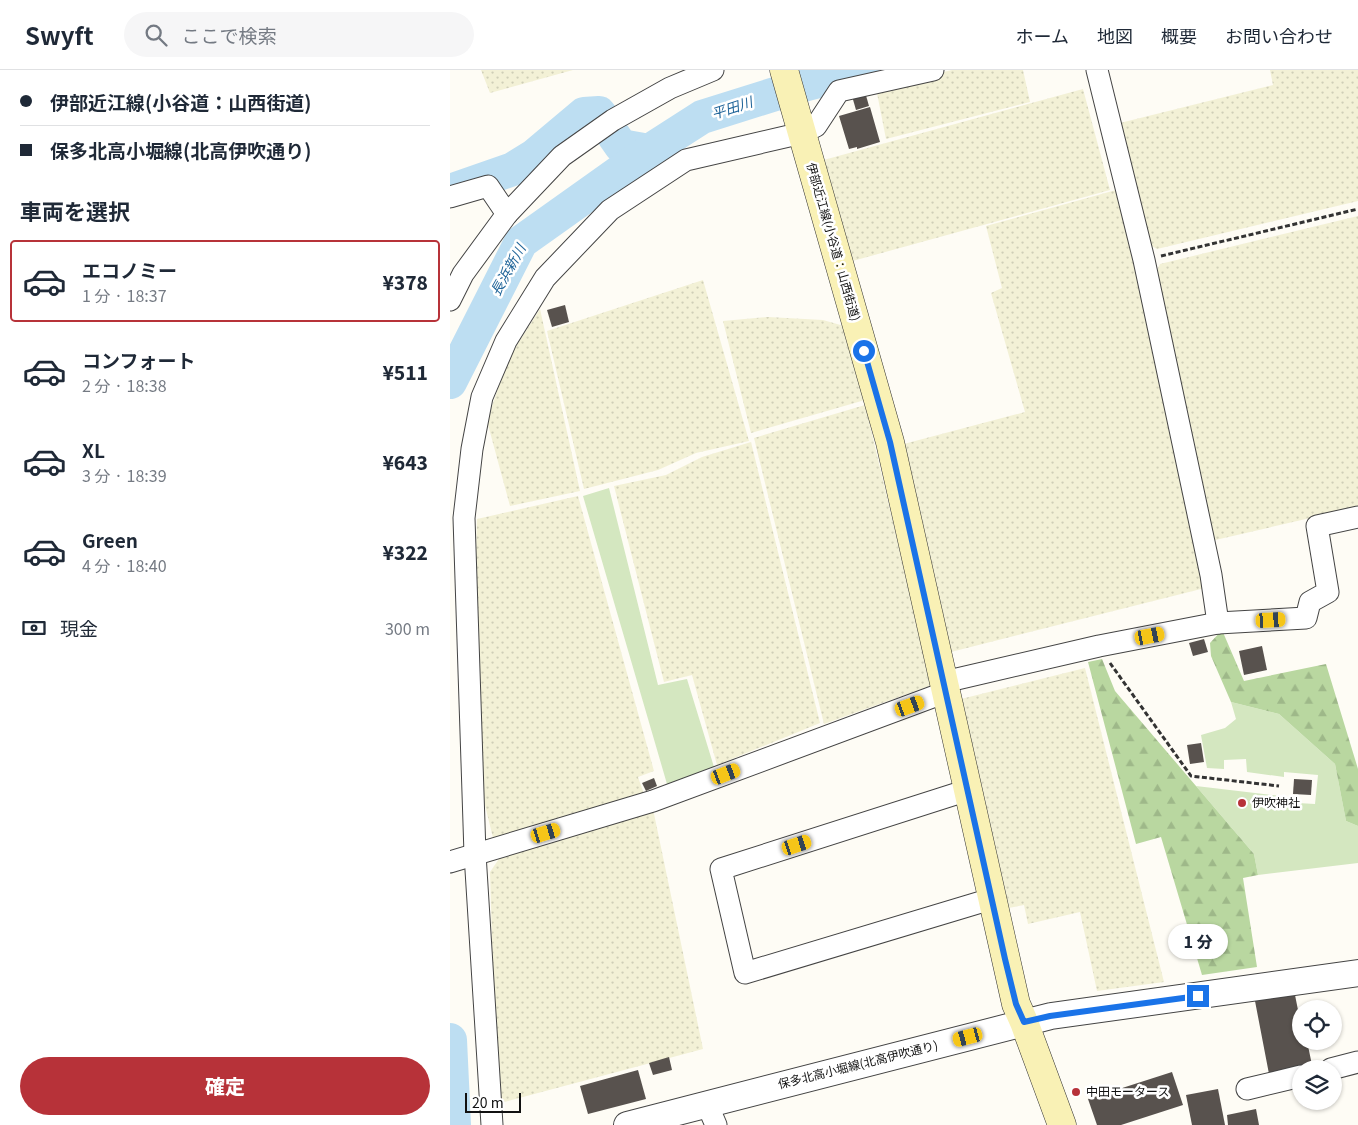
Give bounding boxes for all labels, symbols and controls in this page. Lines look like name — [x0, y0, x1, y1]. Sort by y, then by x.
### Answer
search box — [124, 12, 474, 57]
text: Swyft — [25, 17, 94, 52]
icon: search — [142, 21, 170, 49]
text: ここで検索 — [182, 21, 277, 48]
text: ホーム — [1016, 22, 1069, 48]
text: 地図 — [1097, 22, 1133, 48]
text: 概要 — [1161, 22, 1197, 48]
text: お問い合わせ — [1225, 22, 1333, 48]
text: 伊部近江線(小谷道：山西街道) — [50, 88, 311, 115]
water label: 平田川 — [709, 90, 757, 123]
text: 保多北高小堀線(北高伊吹通り) — [50, 136, 311, 163]
street label: 伊部近江線(小谷道：山西街道) — [804, 160, 865, 323]
text: 車両を選択 — [20, 194, 130, 226]
water label: 長浜新川 — [485, 238, 530, 299]
text: エコノミー — [82, 256, 177, 283]
icon: car — [22, 259, 67, 304]
text: ¥378 — [382, 268, 428, 295]
text: 1 分 · 18:37 — [82, 283, 167, 307]
route start — [853, 340, 875, 362]
text: コンフォート — [82, 346, 195, 373]
icon: car — [22, 349, 67, 394]
text: ¥511 — [382, 358, 428, 385]
text: 2 分 · 18:38 — [82, 373, 167, 397]
text: XL — [82, 436, 105, 463]
icon: car — [22, 439, 67, 484]
text: ¥643 — [382, 448, 428, 475]
text: 3 分 · 18:39 — [82, 463, 167, 487]
text: Green — [82, 526, 138, 553]
icon: car — [22, 529, 67, 574]
text: ¥322 — [382, 538, 428, 565]
text: 4 分 · 18:40 — [82, 553, 167, 577]
car — [1255, 612, 1286, 628]
icon: cash — [20, 614, 48, 642]
text: 現金 — [60, 614, 98, 641]
text: 300 m — [385, 616, 430, 640]
car — [1133, 626, 1166, 646]
car — [893, 694, 926, 718]
car — [709, 762, 742, 786]
place label: 伊吹神社 — [1252, 793, 1300, 810]
marker: 伊吹神社 — [1236, 797, 1248, 809]
car — [529, 821, 562, 845]
car — [780, 833, 813, 857]
callout: 1 分 — [1168, 924, 1228, 958]
text: 1 分 — [1183, 929, 1213, 953]
route end — [1187, 985, 1209, 1007]
map controls — [1292, 1000, 1342, 1110]
button: locate — [1292, 1000, 1342, 1050]
car — [951, 1026, 984, 1048]
street label: 保多北高小堀線(北高伊吹通り) — [776, 1035, 939, 1092]
button: 確定 — [20, 1057, 430, 1115]
button: layers — [1292, 1060, 1342, 1110]
place label: 中田モータース — [1086, 1082, 1169, 1099]
marker: 中田モータース — [1070, 1086, 1082, 1098]
scale bar — [465, 1090, 521, 1113]
text: 20 m — [472, 1092, 504, 1112]

